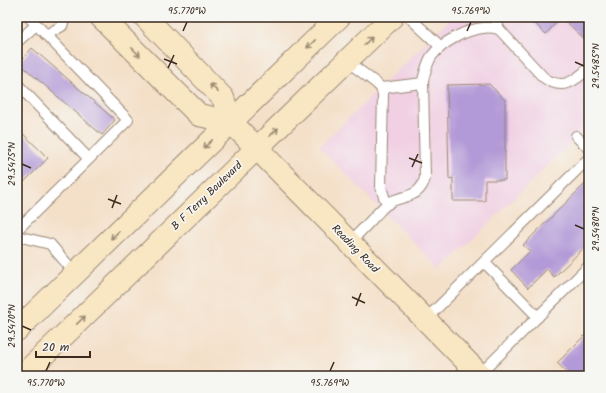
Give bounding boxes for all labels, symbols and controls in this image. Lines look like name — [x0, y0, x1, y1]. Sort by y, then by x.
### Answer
text: 95.770°W — [168, 3, 206, 19]
text: 95.769°W — [452, 3, 491, 19]
one-way arrow — [363, 36, 373, 46]
one-way arrow — [306, 39, 316, 49]
text: 29.5485°N — [588, 43, 604, 89]
one-way arrow — [131, 47, 141, 57]
one-way arrow — [209, 83, 219, 93]
one-way arrow — [269, 127, 279, 136]
one-way arrow — [203, 139, 213, 149]
text: 29.5475°N — [4, 142, 20, 186]
street label: B F Terry Boulevard — [167, 157, 247, 235]
text: 29.5480°N — [588, 206, 604, 252]
street label: Reading Road — [327, 220, 383, 278]
one-way arrow — [110, 230, 120, 240]
text: 29.5470°N — [4, 304, 20, 348]
one-way arrow — [76, 315, 86, 324]
scale bar — [36, 333, 90, 359]
text: 20 m — [42, 338, 70, 357]
text: 95.770°W — [27, 375, 65, 391]
text: 95.769°W — [311, 375, 350, 391]

